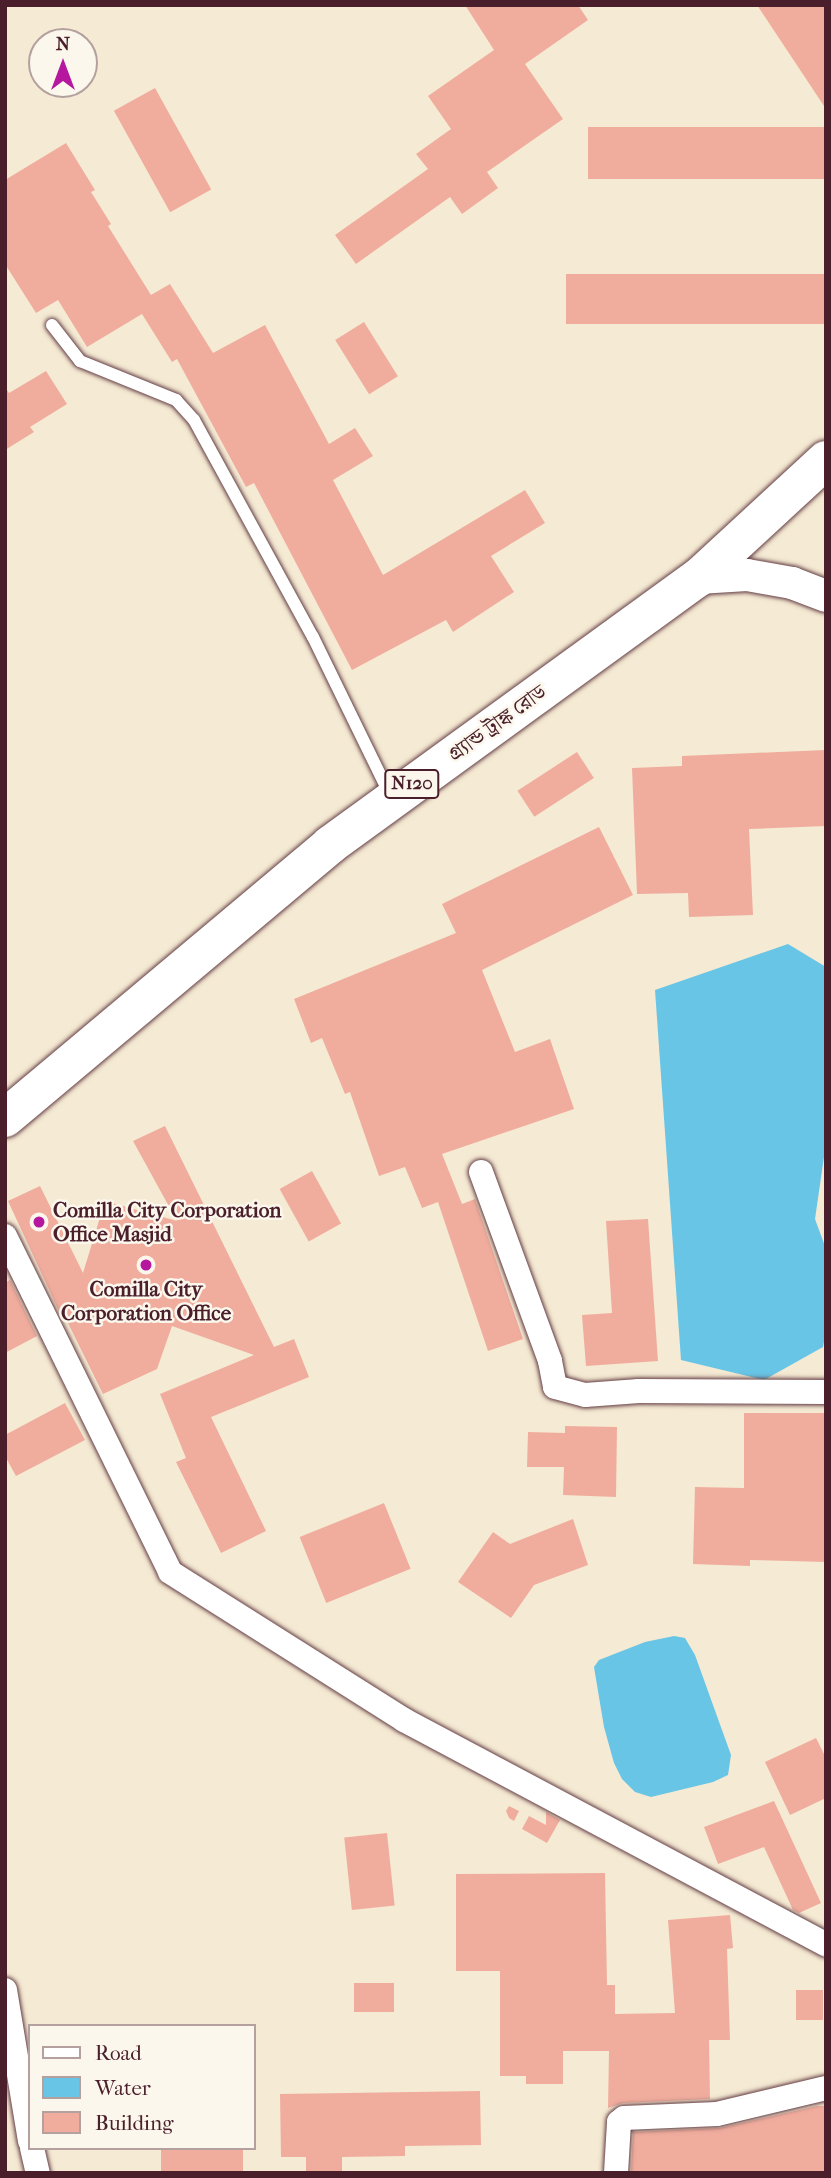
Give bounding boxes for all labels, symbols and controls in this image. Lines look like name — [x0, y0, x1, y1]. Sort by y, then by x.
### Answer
north arrow — [28, 28, 98, 98]
text: N — [56, 33, 70, 55]
street label: গ্র্যান্ড ট্রাঙ্ক রোড — [443, 679, 551, 767]
road number: N120 — [384, 768, 440, 800]
place label: Comilla City Corporation Office Masjid — [53, 1197, 281, 1247]
marker: Comilla City Corporation Office Masjid — [31, 1214, 47, 1230]
marker: Comilla City Corporation Office — [138, 1257, 154, 1273]
place label: Comilla City Corporation Office — [61, 1276, 231, 1326]
legend — [28, 2024, 256, 2150]
text: Road — [95, 2041, 142, 2065]
text: Water — [95, 2076, 151, 2100]
text: Building — [95, 2111, 173, 2135]

